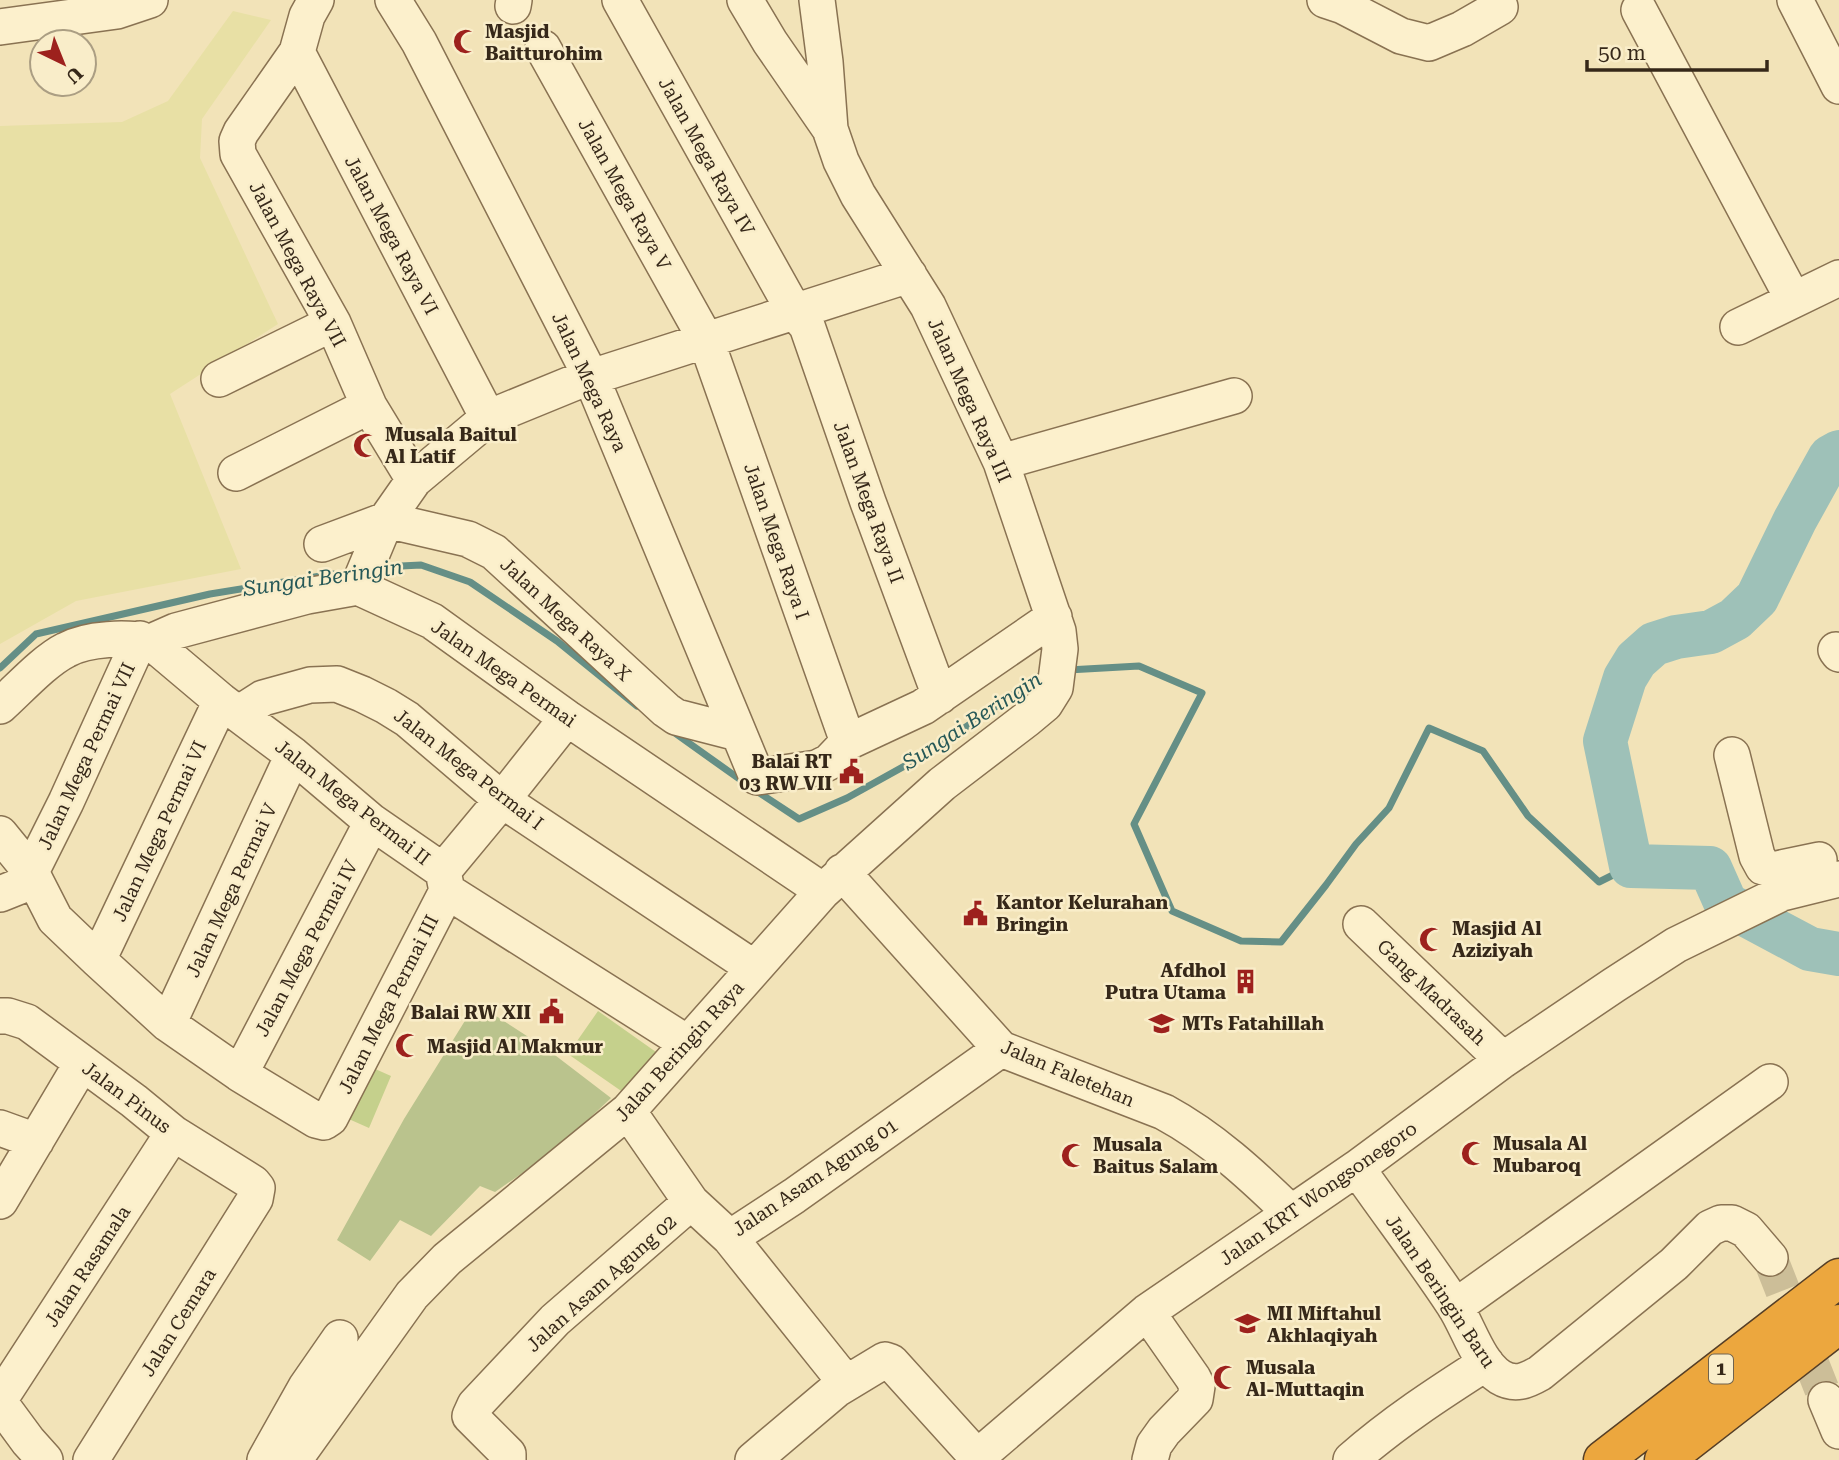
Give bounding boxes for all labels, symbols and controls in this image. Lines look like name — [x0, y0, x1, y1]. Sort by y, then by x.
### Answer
place label: Masjid Baitturohim — [485, 20, 603, 65]
north arrow — [28, 28, 98, 98]
mosque icon: Masjid Baitturohim — [451, 28, 479, 56]
scale bar — [1587, 28, 1767, 72]
text: 50 m — [1598, 41, 1646, 65]
text: U — [61, 62, 87, 89]
street label: Jalan Mega Raya IV — [654, 73, 760, 240]
street label: Jalan Mega Raya V — [573, 114, 676, 275]
street label: Jalan Mega Raya VI — [340, 152, 443, 319]
street label: Jalan Mega Raya VII — [244, 178, 351, 351]
street label: Jalan Mega Raya — [547, 309, 632, 456]
street label: Jalan Mega Raya III — [923, 314, 1016, 486]
street label: Jalan Mega Raya II — [829, 418, 909, 586]
place label: Musala Baitul Al Latif — [385, 423, 517, 468]
mosque icon: Musala Baitul Al Latif — [351, 431, 379, 459]
street label: Jalan Mega Raya I — [739, 460, 814, 622]
street label: Jalan Mega Raya X — [495, 553, 636, 686]
water label: Sungai Beringin — [241, 555, 404, 601]
street label: Jalan Mega Permai — [427, 615, 581, 732]
street label: Jalan Mega Permai VII — [33, 659, 140, 853]
water label: Sungai Beringin — [897, 667, 1046, 775]
street label: Jalan Mega Permai I — [389, 704, 548, 835]
street label: Jalan Mega Permai II — [271, 735, 435, 870]
street label: Jalan Mega Permai VI — [107, 737, 211, 925]
place label: Balai RT 03 RW VII — [739, 750, 832, 795]
public building icon: Balai RT 03 RW VII — [838, 758, 866, 786]
street label: Jalan Mega Permai V — [181, 799, 282, 981]
street label: Jalan Mega Permai IV — [250, 855, 363, 1040]
place label: Kantor Kelurahan Bringin — [996, 891, 1169, 936]
public building icon: Kantor Kelurahan Bringin — [962, 899, 990, 927]
street label: Jalan Mega Permai III — [333, 911, 444, 1097]
place label: Masjid Al Aziziyah — [1452, 917, 1541, 962]
mosque icon: Masjid Al Aziziyah — [1418, 925, 1446, 953]
street label: Gang Madrasah — [1372, 934, 1491, 1050]
place label: Afdhol Putra Utama — [1105, 959, 1226, 1004]
building icon: Afdhol Putra Utama — [1232, 967, 1260, 995]
street label: Jalan Beringin Raya — [610, 976, 749, 1126]
public building icon: Balai RW XII — [537, 998, 565, 1026]
place label: Balai RW XII — [411, 1001, 531, 1024]
school or university icon: MTs Fatahillah — [1148, 1009, 1176, 1037]
place label: MTs Fatahillah — [1182, 1012, 1324, 1035]
mosque icon: Masjid Al Makmur — [393, 1032, 421, 1060]
place label: Masjid Al Makmur — [427, 1035, 604, 1058]
street label: Jalan Faletehan — [998, 1035, 1138, 1112]
street label: Jalan Pinus — [78, 1057, 176, 1138]
street label: Jalan Asam Agung 01 — [728, 1114, 902, 1241]
street label: Jalan KRT Wongsonegoro — [1215, 1116, 1421, 1270]
place label: Musala Al Mubaroq — [1493, 1132, 1587, 1177]
place label: Musala Baitus Salam — [1093, 1133, 1219, 1178]
mosque icon: Musala Al Mubaroq — [1459, 1140, 1487, 1168]
mosque icon: Musala Baitus Salam — [1059, 1141, 1087, 1169]
street label: Jalan Rasamala — [40, 1201, 136, 1331]
street label: Jalan Asam Agung 02 — [522, 1210, 681, 1357]
street label: Jalan Beringin Baru — [1381, 1210, 1500, 1372]
street label: Jalan Cemara — [136, 1263, 221, 1381]
place label: MI Miftahul Akhlaqiyah — [1267, 1302, 1381, 1347]
school or university icon: MI Miftahul Akhlaqiyah — [1233, 1310, 1261, 1338]
road number: 1 — [1709, 1354, 1733, 1384]
place label: Musala Al-Muttaqin — [1246, 1356, 1364, 1401]
mosque icon: Musala Al-Muttaqin — [1212, 1364, 1240, 1392]

